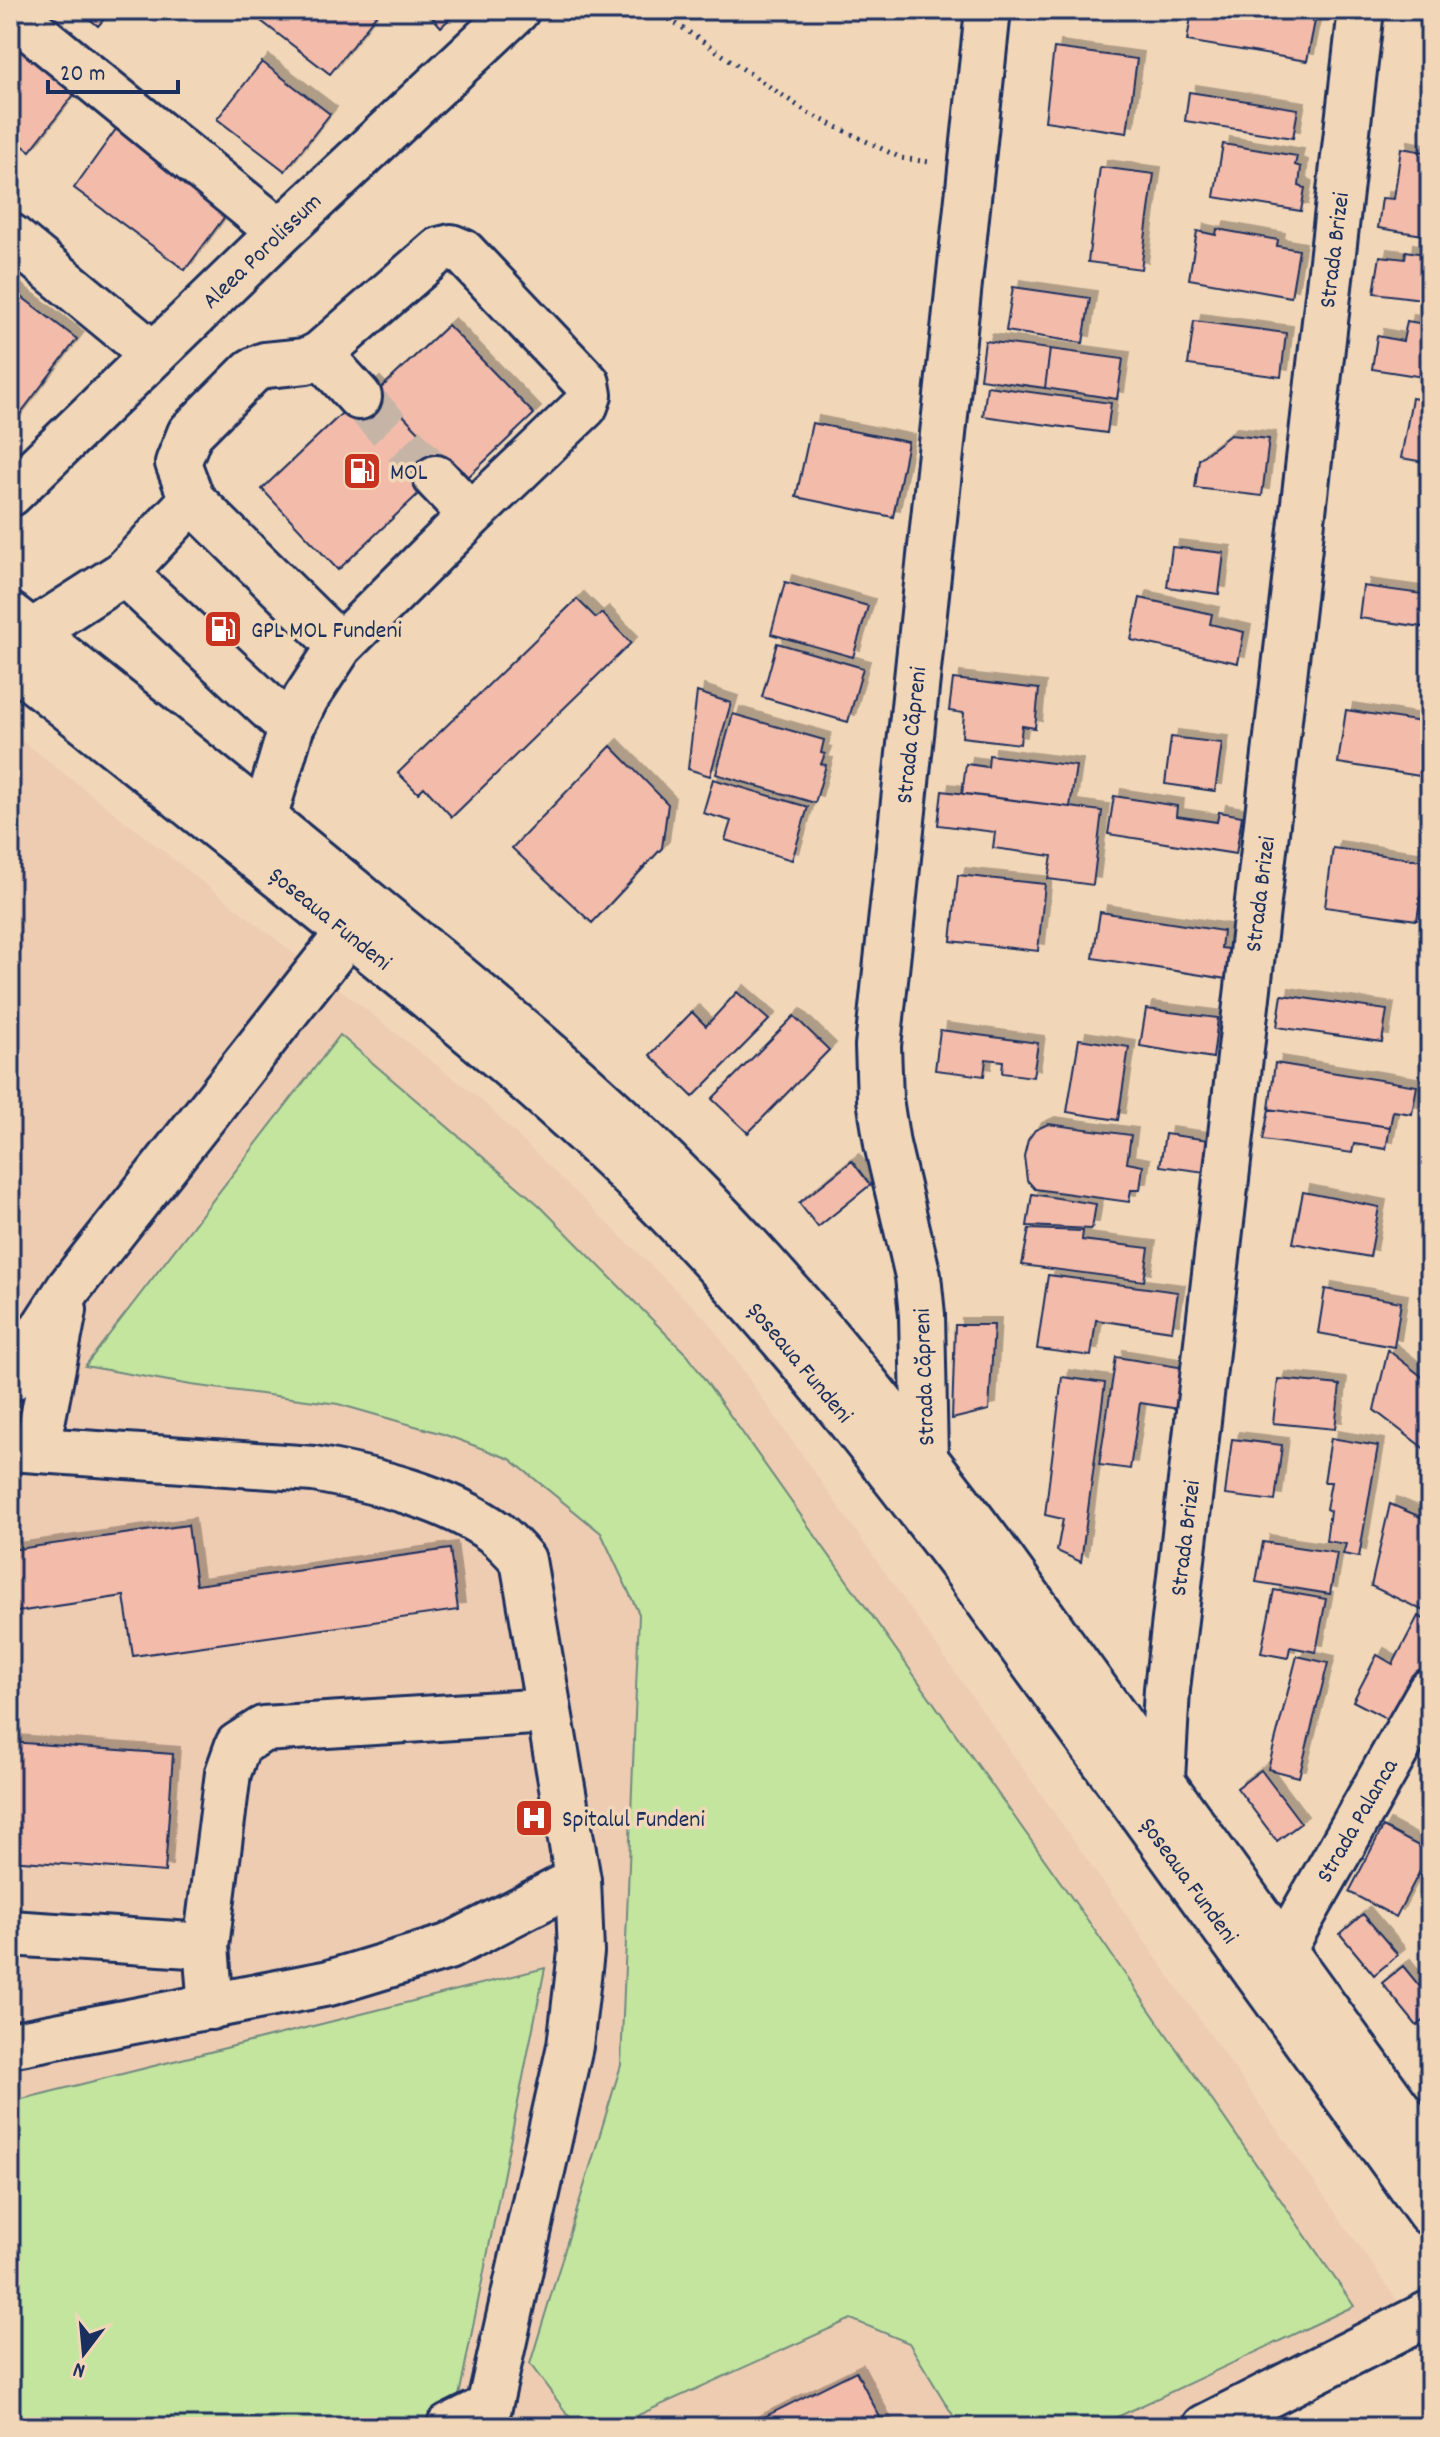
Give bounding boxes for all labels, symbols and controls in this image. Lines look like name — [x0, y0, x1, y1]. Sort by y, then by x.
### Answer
scale bar — [48, 44, 178, 94]
text: 20 m — [60, 58, 106, 92]
street label: Aleea Porolissum — [196, 186, 331, 318]
street label: Strada Brizei — [1312, 191, 1360, 310]
fuel station icon: MOL — [341, 450, 383, 492]
place label: MOL — [390, 457, 428, 491]
fuel station icon: GPL MOL Fundeni — [202, 608, 244, 650]
place label: GPL MOL Fundeni — [251, 615, 402, 649]
street label: Strada Căpreni — [889, 665, 937, 805]
street label: Strada Brizei — [1238, 835, 1286, 954]
street label: Șoseaua Fundeni — [261, 860, 398, 980]
street label: Șoseaua Fundeni — [738, 1296, 860, 1432]
street label: Strada Căpreni — [907, 1308, 945, 1446]
street label: Strada Brizei — [1163, 1479, 1211, 1598]
street label: Strada Palanca — [1309, 1752, 1408, 1890]
hospital icon: Spitalul Fundeni — [513, 1797, 555, 1839]
place label: Spitalul Fundeni — [562, 1804, 705, 1838]
street label: Șoseaua Fundeni — [1130, 1811, 1245, 1952]
north arrow — [44, 2313, 124, 2393]
text: N — [70, 2352, 89, 2385]

